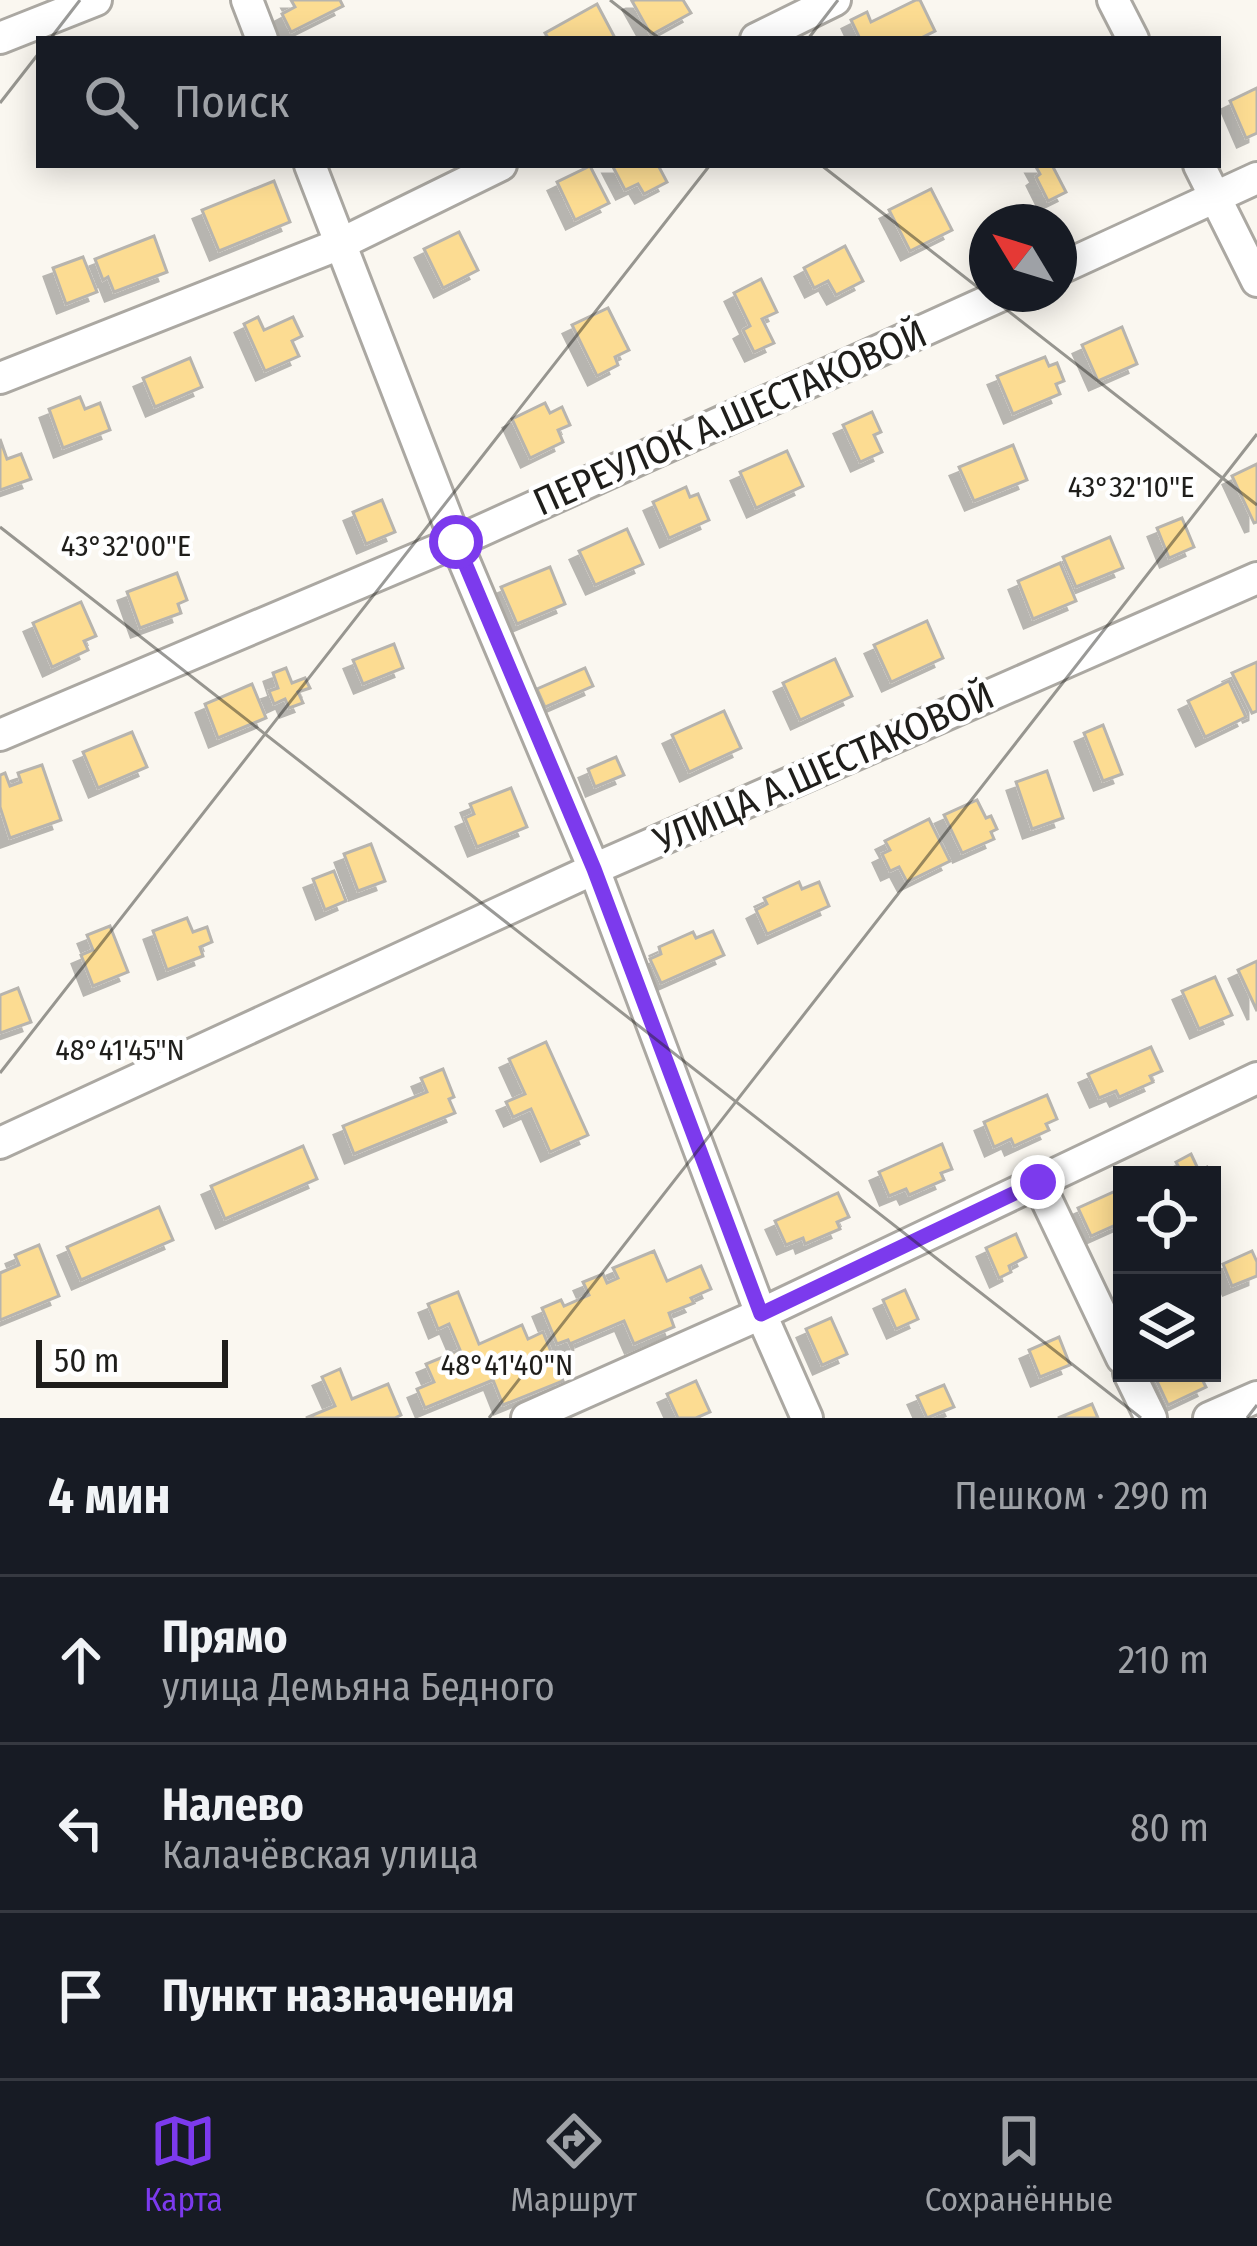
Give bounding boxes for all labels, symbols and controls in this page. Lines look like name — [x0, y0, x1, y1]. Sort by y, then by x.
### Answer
search box — [36, 36, 1221, 168]
icon: search — [78, 69, 144, 135]
text: Поиск — [174, 75, 289, 129]
north arrow — [969, 204, 1077, 312]
street label: ПЕРЕУЛОК А.ШЕСТАКОВОЙ — [526, 311, 934, 525]
text: 43°32'10"E — [1068, 469, 1194, 505]
route start — [429, 515, 483, 569]
text: 43°32'00"E — [61, 528, 191, 564]
street label: УЛИЦА А.ШЕСТАКОВОЙ — [646, 672, 1001, 864]
text: 48°41'45"N — [55, 1032, 185, 1068]
route end — [1011, 1155, 1065, 1209]
map controls — [1113, 1166, 1221, 1382]
button: locate — [1113, 1166, 1221, 1274]
button: layers — [1113, 1274, 1221, 1382]
scale bar — [36, 1334, 228, 1387]
text: 50 m — [54, 1341, 119, 1381]
text: 48°41'40"N — [441, 1347, 573, 1383]
text: 4 мин — [48, 1465, 171, 1527]
text: Пешком · 290 m — [954, 1473, 1209, 1519]
text: Прямо — [162, 1610, 287, 1664]
icon: ahead — [48, 1627, 114, 1693]
text: 210 m — [1118, 1637, 1209, 1683]
text: улица Демьяна Бедного — [162, 1664, 555, 1710]
text: Налево — [162, 1778, 304, 1832]
icon: left — [48, 1795, 114, 1861]
text: 80 m — [1130, 1805, 1209, 1851]
text: Калачёвская улица — [162, 1832, 479, 1878]
icon: arrive — [48, 1963, 114, 2029]
text: Пункт назначения — [162, 1969, 515, 2023]
tab: Карта — [144, 2108, 223, 2220]
tab: Маршрут — [511, 2108, 637, 2220]
tab: Сохранённые — [925, 2108, 1113, 2220]

